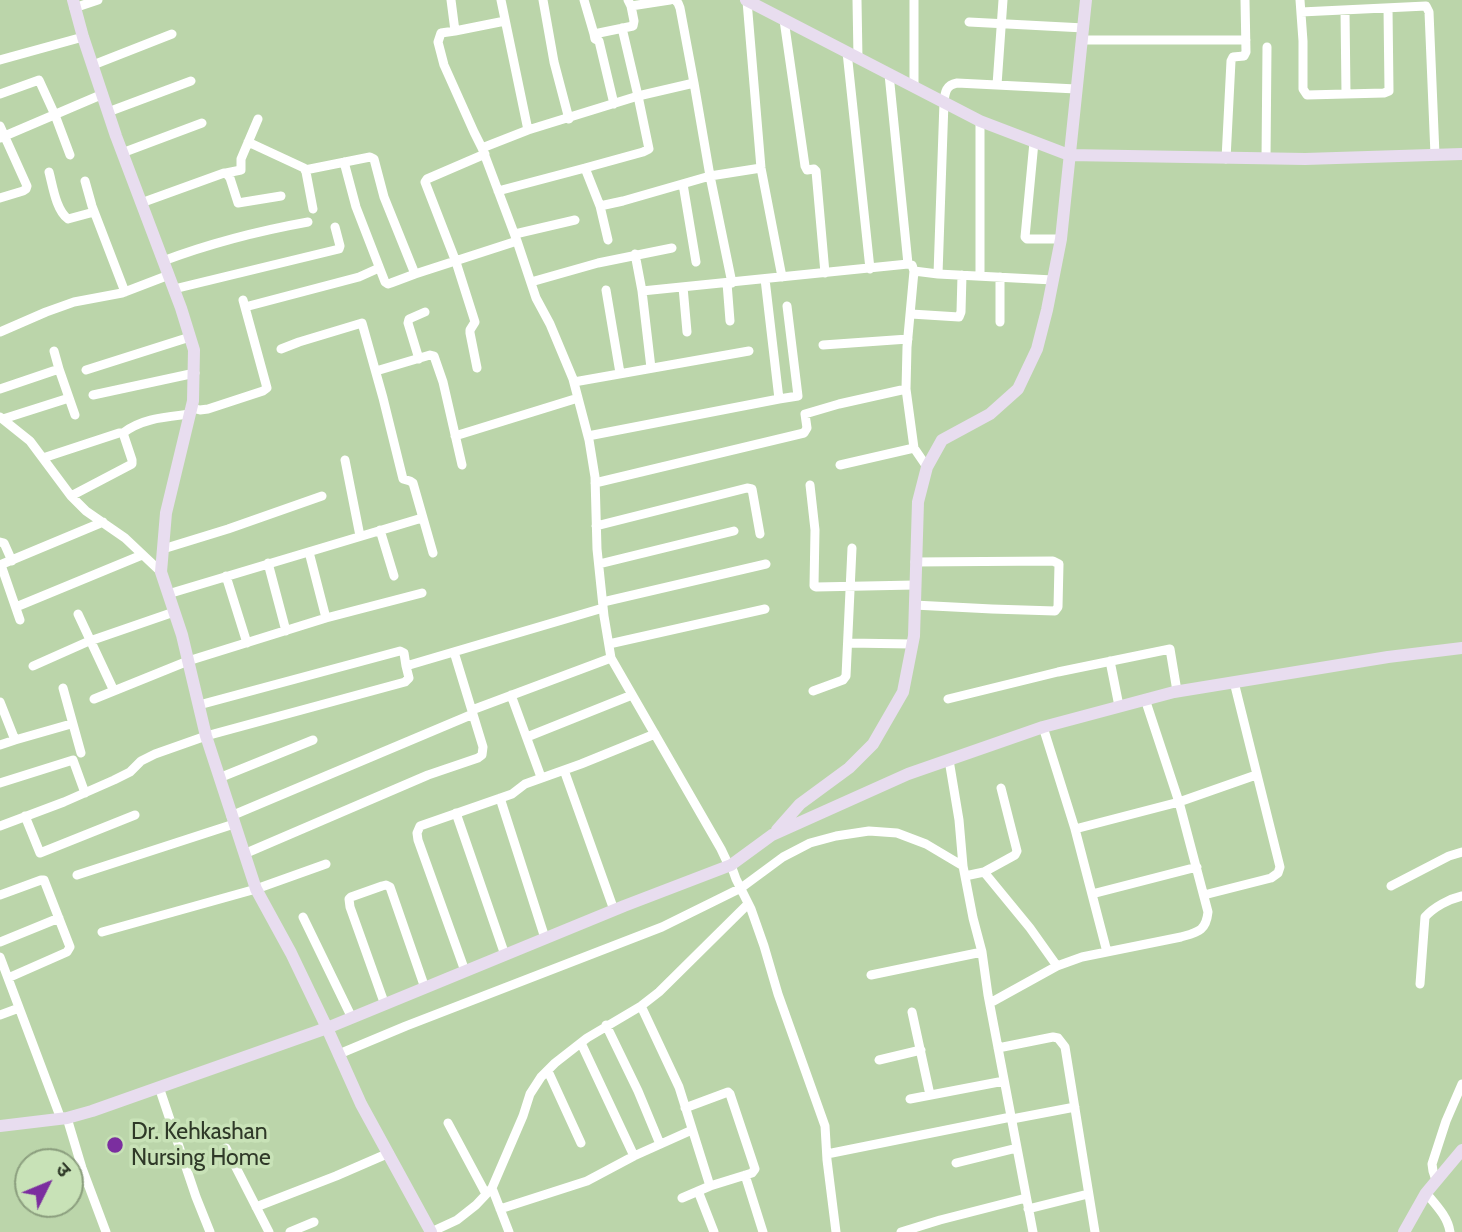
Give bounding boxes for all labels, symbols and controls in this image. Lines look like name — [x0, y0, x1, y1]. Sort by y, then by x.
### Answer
place label: Dr. Kehkashan Nursing Home — [131, 1118, 271, 1172]
marker: Dr. Kehkashan Nursing Home — [105, 1135, 125, 1155]
north arrow — [14, 1148, 84, 1218]
text: उ — [51, 1158, 75, 1182]

